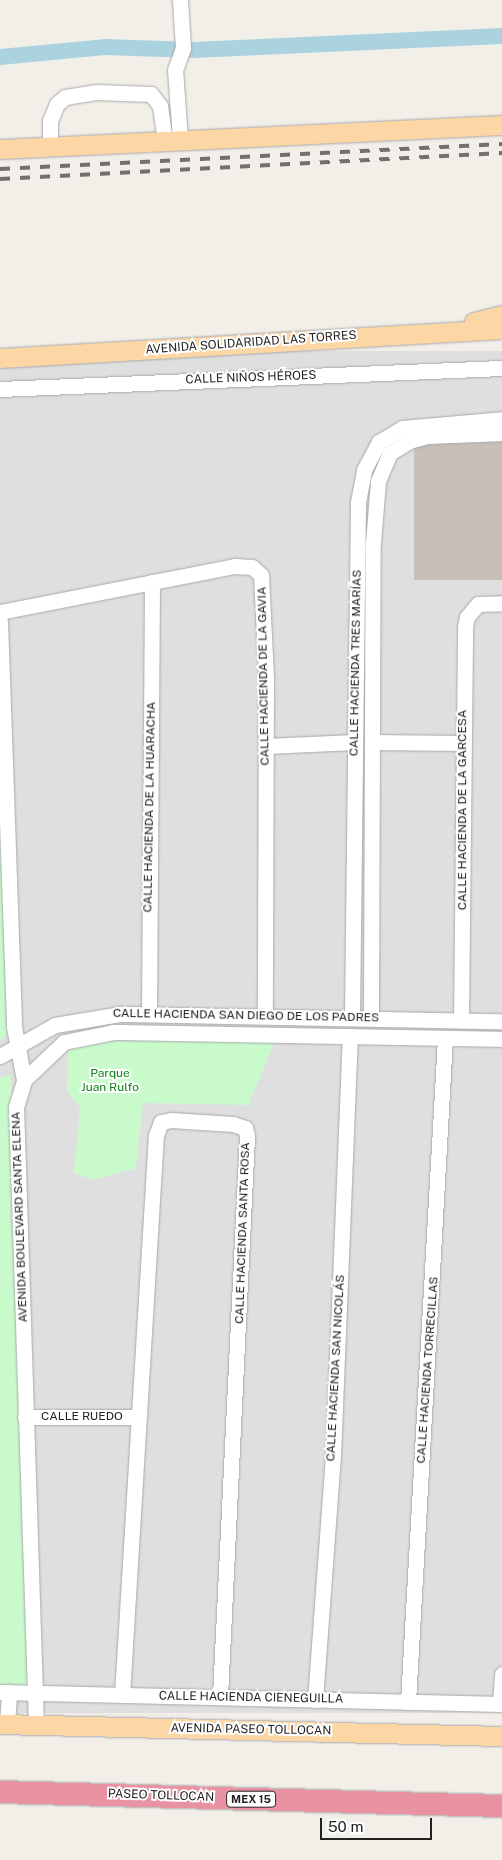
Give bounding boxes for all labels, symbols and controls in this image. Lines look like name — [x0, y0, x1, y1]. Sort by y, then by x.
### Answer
street label: AVENIDA SOLIDARIDAD LAS TORRES — [145, 328, 357, 358]
street label: CALLE NIÑOS HÉROES — [185, 369, 317, 387]
street label: CALLE HACIENDA TRES MARÍAS — [347, 570, 365, 756]
street label: CALLE HACIENDA DE LA GAVIA — [255, 586, 273, 766]
street label: CALLE HACIENDA DE LA HUARACHA — [141, 701, 159, 913]
street label: CALLE HACIENDA DE LA GARCESA — [456, 710, 470, 910]
street label: CALLE HACIENDA SAN DIEGO DE LOS PADRES — [113, 1006, 379, 1026]
park label: Parque Juan Rulfo — [81, 1067, 139, 1095]
street label: AVENIDA BOULEVARD SANTA ELENA — [9, 1111, 31, 1323]
street label: CALLE HACIENDA SANTA ROSA — [233, 1142, 253, 1324]
street label: CALLE HACIENDA SAN NICOLÁS — [324, 1274, 348, 1462]
street label: CALLE HACIENDA TORRECILLAS — [414, 1276, 442, 1464]
street label: CALLE RUEDO — [41, 1410, 123, 1424]
street label: CALLE HACIENDA CIENEGUILLA — [159, 1689, 343, 1707]
street label: AVENIDA PASEO TOLLOCAN — [170, 1721, 332, 1739]
street label: PASEO TOLLOCAN — [108, 1787, 214, 1805]
road number: MEX 15 — [226, 1790, 276, 1808]
scale bar — [322, 1808, 434, 1840]
text: 50 m — [328, 1818, 363, 1835]

